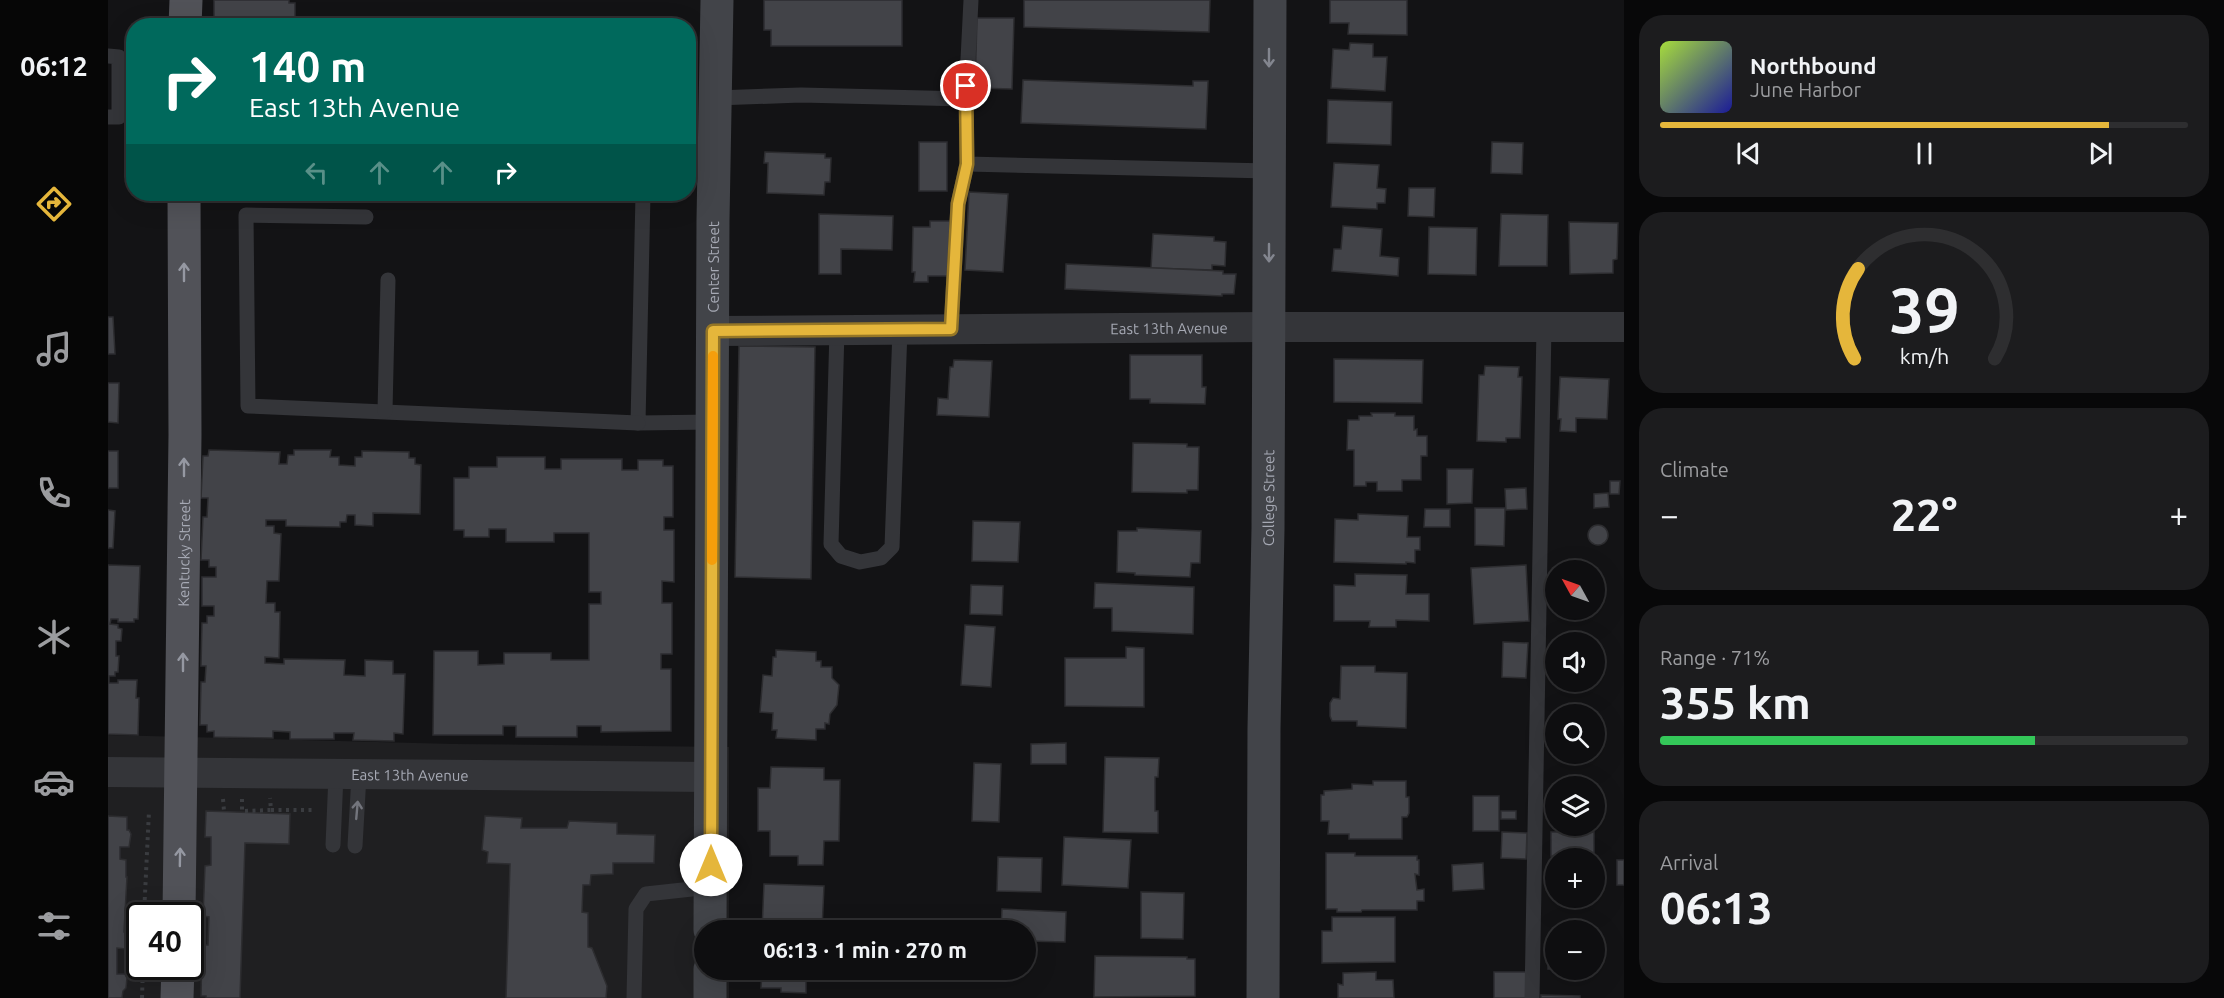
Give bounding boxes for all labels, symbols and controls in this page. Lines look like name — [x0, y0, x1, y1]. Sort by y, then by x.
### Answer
icon: right — [150, 42, 228, 120]
text: 140 m — [249, 43, 366, 90]
one-way arrow — [1263, 48, 1275, 68]
text: 06:12 — [20, 51, 88, 81]
text: Northbound — [1750, 53, 1876, 78]
pin — [940, 60, 991, 111]
icon: arrive — [949, 69, 982, 102]
text: June Harbor — [1750, 78, 1861, 101]
text: East 13th Avenue — [249, 92, 460, 122]
icon: previous — [1732, 137, 1765, 170]
icon: pause — [1908, 137, 1941, 170]
icon: next — [2084, 137, 2117, 170]
icon: left — [300, 156, 333, 189]
icon: ahead — [363, 156, 396, 189]
icon: ahead — [426, 156, 459, 189]
icon: right — [489, 156, 522, 189]
icon: directions — [33, 183, 75, 225]
street label: Center Street — [704, 221, 721, 313]
one-way arrow — [1263, 243, 1275, 263]
one-way arrow — [178, 262, 190, 282]
text: 39 — [1889, 276, 1959, 346]
street label: East 13th Avenue — [1110, 319, 1228, 337]
icon: music — [33, 328, 75, 370]
text: km/h — [1899, 345, 1949, 369]
street label: College Street — [1259, 450, 1277, 546]
one-way arrow — [178, 457, 190, 477]
text: Climate — [1660, 458, 1729, 481]
icon: phone — [33, 472, 75, 514]
text: 22° — [1891, 489, 1957, 540]
text: − — [1660, 496, 1679, 533]
text: + — [2169, 496, 2188, 533]
street label: Kentucky Street — [174, 499, 193, 607]
north arrow — [1545, 560, 1605, 620]
map controls — [1545, 560, 1605, 980]
icon: climate — [33, 616, 75, 658]
button: sound — [1545, 632, 1605, 692]
text: Range · 71% — [1660, 646, 1770, 669]
one-way arrow — [177, 652, 189, 672]
text: 355 km — [1660, 677, 1811, 728]
button: search — [1545, 704, 1605, 764]
icon: car — [33, 761, 75, 803]
street label: East 13th Avenue — [351, 766, 469, 783]
button: layers — [1545, 776, 1605, 836]
one-way arrow — [352, 801, 363, 821]
position arrow — [679, 833, 743, 897]
one-way arrow — [174, 847, 186, 867]
button: + — [1545, 848, 1605, 908]
text: Arrival — [1660, 851, 1718, 874]
text: 06:13 — [1660, 882, 1773, 933]
speed limit sign: 40 — [126, 902, 204, 980]
icon: filters — [33, 905, 75, 947]
button: − — [1545, 920, 1605, 980]
text: 06:13 · 1 min · 270 m — [763, 937, 967, 962]

